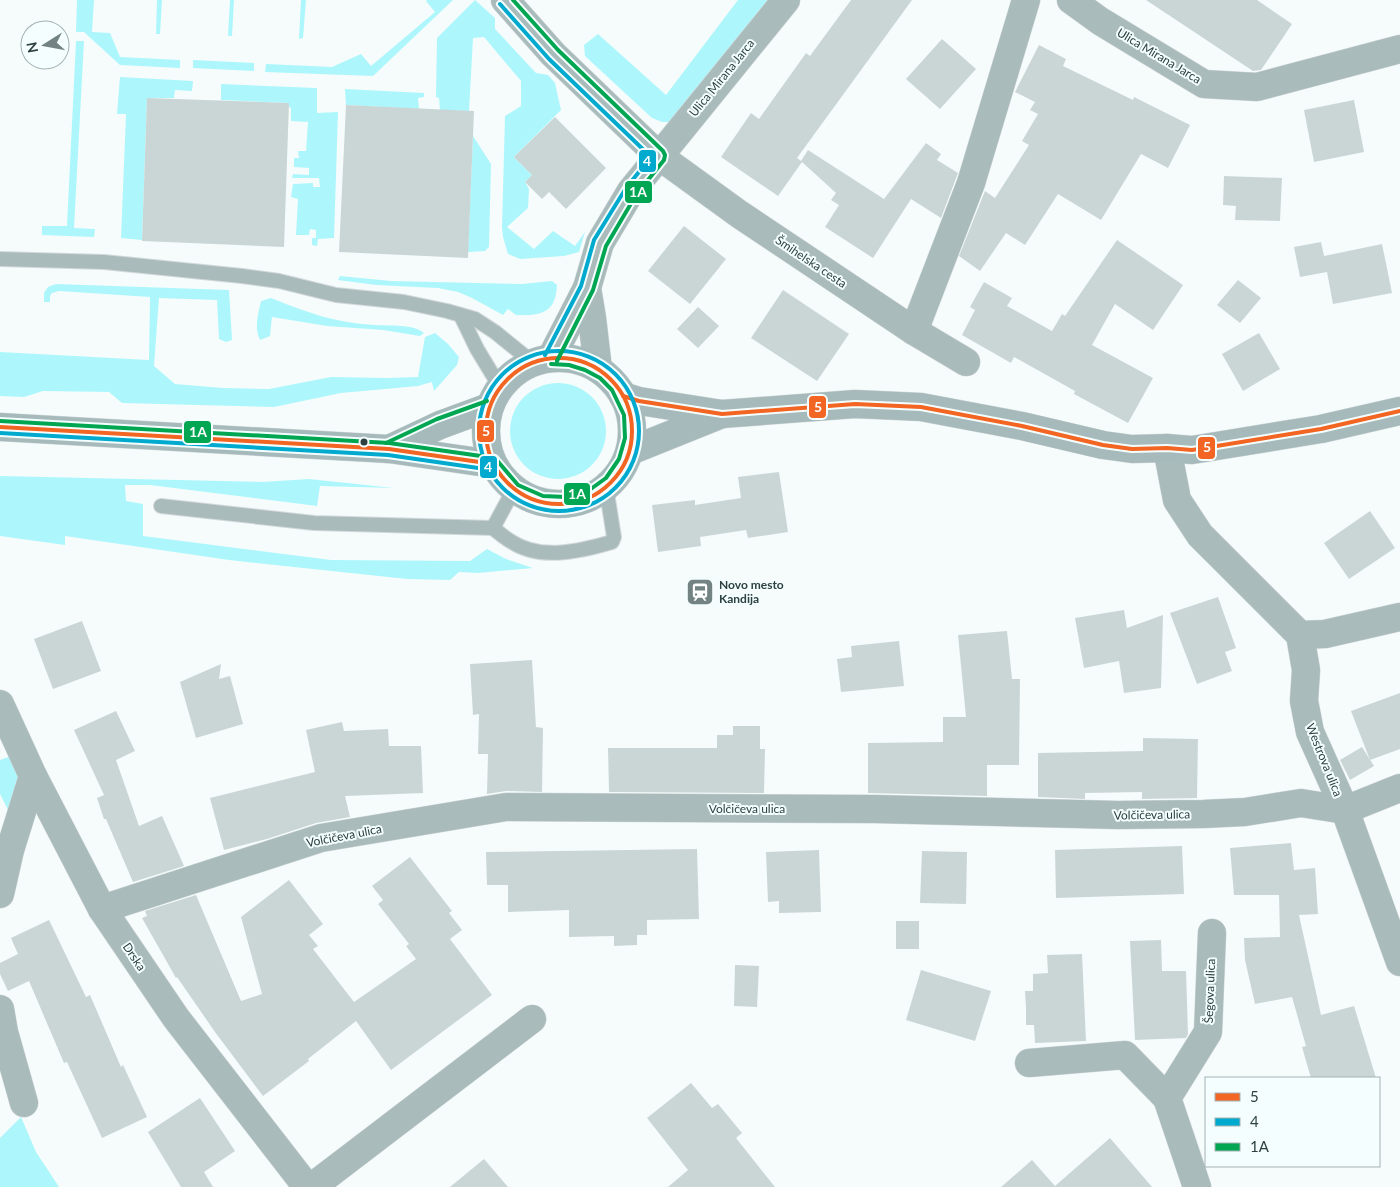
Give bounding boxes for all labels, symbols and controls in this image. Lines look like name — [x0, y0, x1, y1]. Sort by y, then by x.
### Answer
north arrow — [20, 20, 70, 70]
street label: Ulica Mirana Jarca — [1115, 25, 1204, 87]
street label: Ulica Mirana Jarca — [686, 36, 757, 119]
text: N — [22, 41, 41, 54]
line badge: 4 — [638, 149, 657, 173]
text: 4 — [643, 152, 651, 169]
line badge: 1A — [624, 180, 653, 204]
text: 1A — [629, 183, 647, 200]
street label: Šmihelska cesta — [773, 232, 850, 291]
line badge: 5 — [808, 395, 827, 419]
text: 5 — [814, 398, 822, 415]
line badge: 5 — [476, 419, 495, 443]
line badge: 1A — [183, 420, 212, 444]
text: 5 — [482, 422, 490, 439]
text: 1A — [189, 423, 207, 440]
line badge: 5 — [1197, 436, 1216, 460]
unlabelled marker — [359, 437, 369, 447]
text: 5 — [1203, 438, 1211, 455]
line badge: 4 — [479, 455, 498, 479]
text: 4 — [484, 458, 492, 475]
line badge: 1A — [563, 482, 591, 506]
text: 1A — [568, 485, 586, 502]
station icon: Novo mesto Kandija — [685, 577, 715, 607]
place label: Novo mesto Kandija — [719, 577, 784, 606]
street label: Westrova ulica — [1303, 721, 1346, 799]
street label: Volčičeva ulica — [709, 801, 785, 816]
street label: Volčičeva ulica — [1114, 806, 1190, 823]
street label: Volčičeva ulica — [305, 821, 383, 850]
street label: Drska — [120, 940, 149, 974]
street label: Šegova ulica — [1201, 958, 1218, 1024]
legend — [1205, 1077, 1380, 1167]
text: 5 — [1250, 1087, 1259, 1105]
text: 4 — [1250, 1112, 1259, 1130]
text: 1A — [1250, 1137, 1270, 1155]

